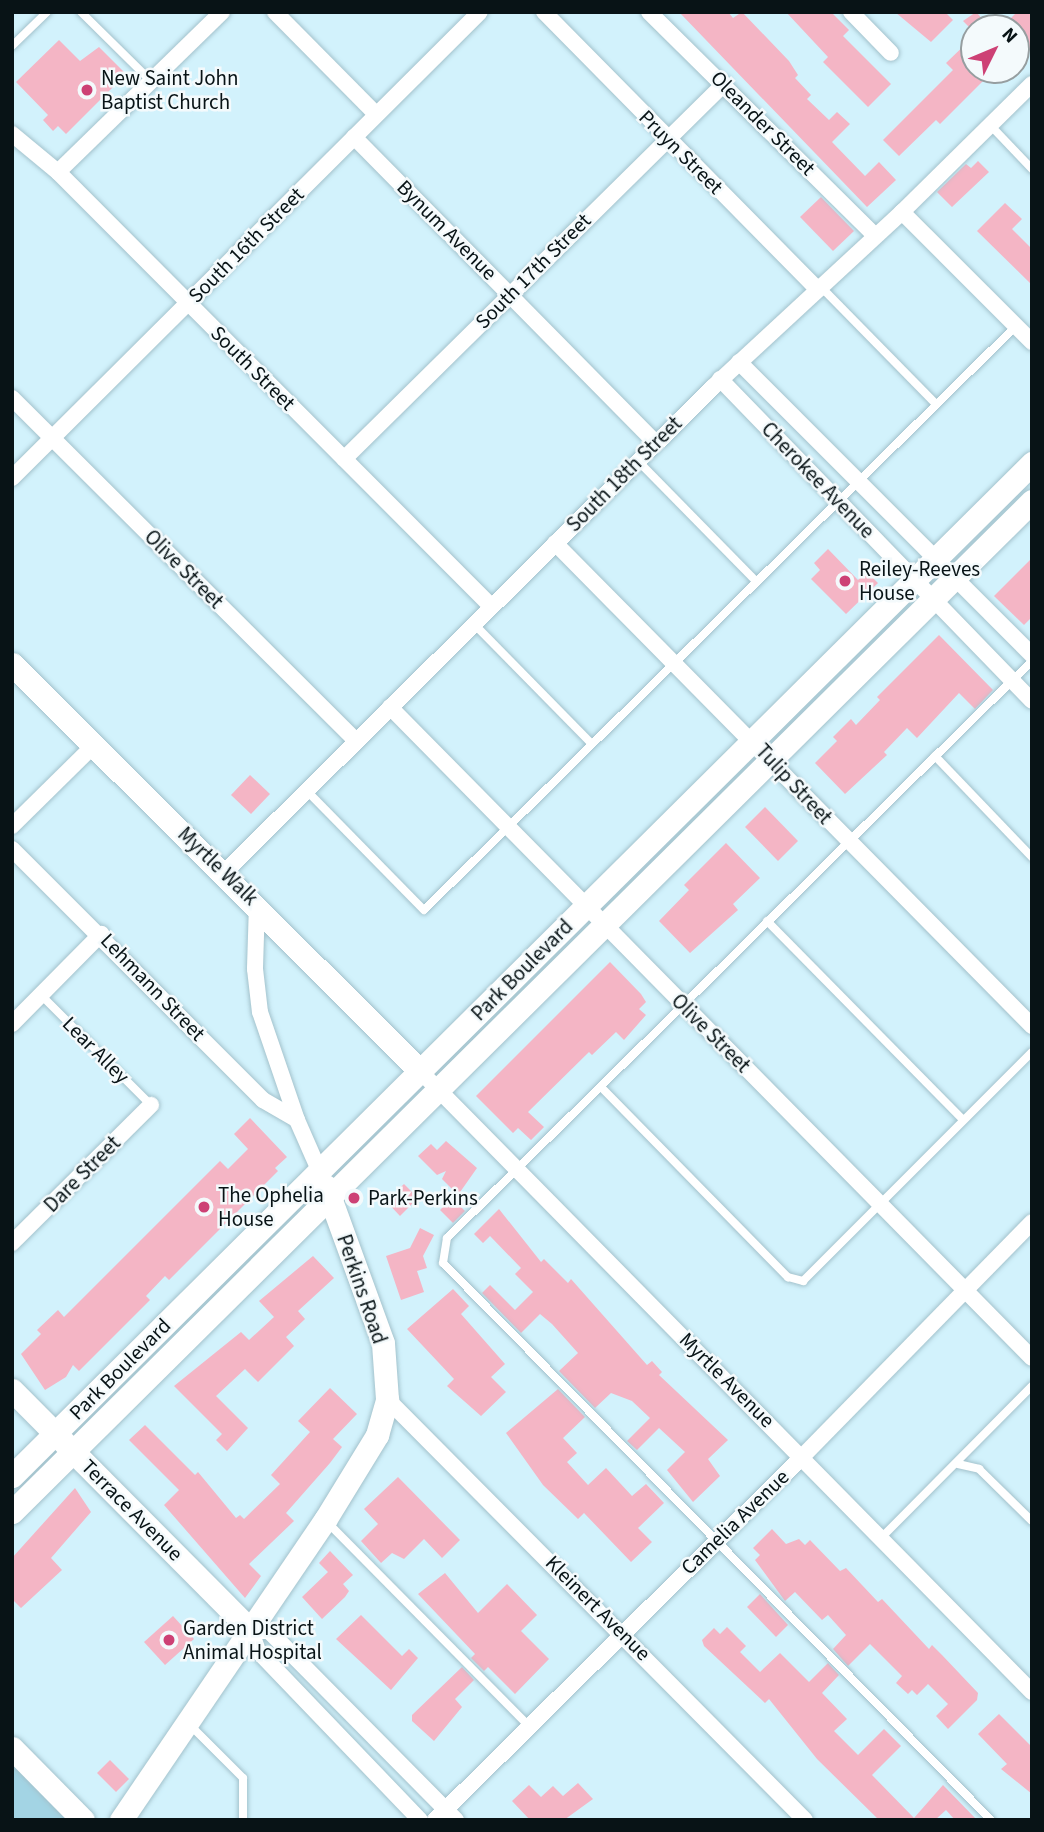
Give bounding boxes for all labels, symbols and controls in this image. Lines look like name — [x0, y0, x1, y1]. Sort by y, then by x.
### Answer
north arrow — [960, 14, 1030, 84]
text: N — [995, 22, 1023, 50]
place label: New Saint John Baptist Church — [101, 65, 239, 115]
street label: Oleander Street — [705, 65, 821, 181]
marker: New Saint John Baptist Church — [79, 82, 95, 98]
street label: Pruyn Street — [634, 105, 728, 199]
street label: Bynum Avenue — [392, 175, 502, 285]
street label: South 16th Street — [183, 182, 309, 308]
street label: South 17th Street — [470, 208, 596, 334]
street label: South Street — [205, 320, 301, 416]
street label: South 18th Street — [561, 411, 687, 537]
street label: Cherokee Avenue — [756, 417, 880, 543]
street label: Olive Street — [139, 524, 229, 614]
place label: Reiley-Reeves House — [859, 556, 980, 606]
marker: Reiley-Reeves House — [837, 573, 853, 589]
street label: Tulip Street — [750, 739, 838, 829]
street label: Myrtle Walk — [173, 822, 263, 910]
street label: Park Boulevard — [466, 914, 578, 1026]
street label: Lehmann Street — [95, 928, 211, 1046]
street label: Olive Street — [666, 988, 756, 1078]
street label: Lear Alley — [57, 1011, 135, 1089]
street label: Dare Street — [39, 1131, 125, 1217]
place label: The Ophelia House — [218, 1182, 324, 1232]
place label: Park-Perkins — [368, 1185, 478, 1211]
marker: Park-Perkins — [346, 1190, 362, 1206]
marker: The Ophelia House — [196, 1199, 212, 1215]
street label: Perkins Road — [331, 1231, 393, 1347]
street label: Park Boulevard — [64, 1313, 176, 1425]
street label: Myrtle Avenue — [674, 1327, 780, 1433]
street label: Terrace Avenue — [76, 1454, 188, 1566]
street label: Camelia Avenue — [676, 1464, 794, 1580]
street label: Kleinert Avenue — [540, 1550, 656, 1666]
place label: Garden District Animal Hospital — [183, 1615, 322, 1665]
marker: Garden District Animal Hospital — [161, 1632, 177, 1648]

